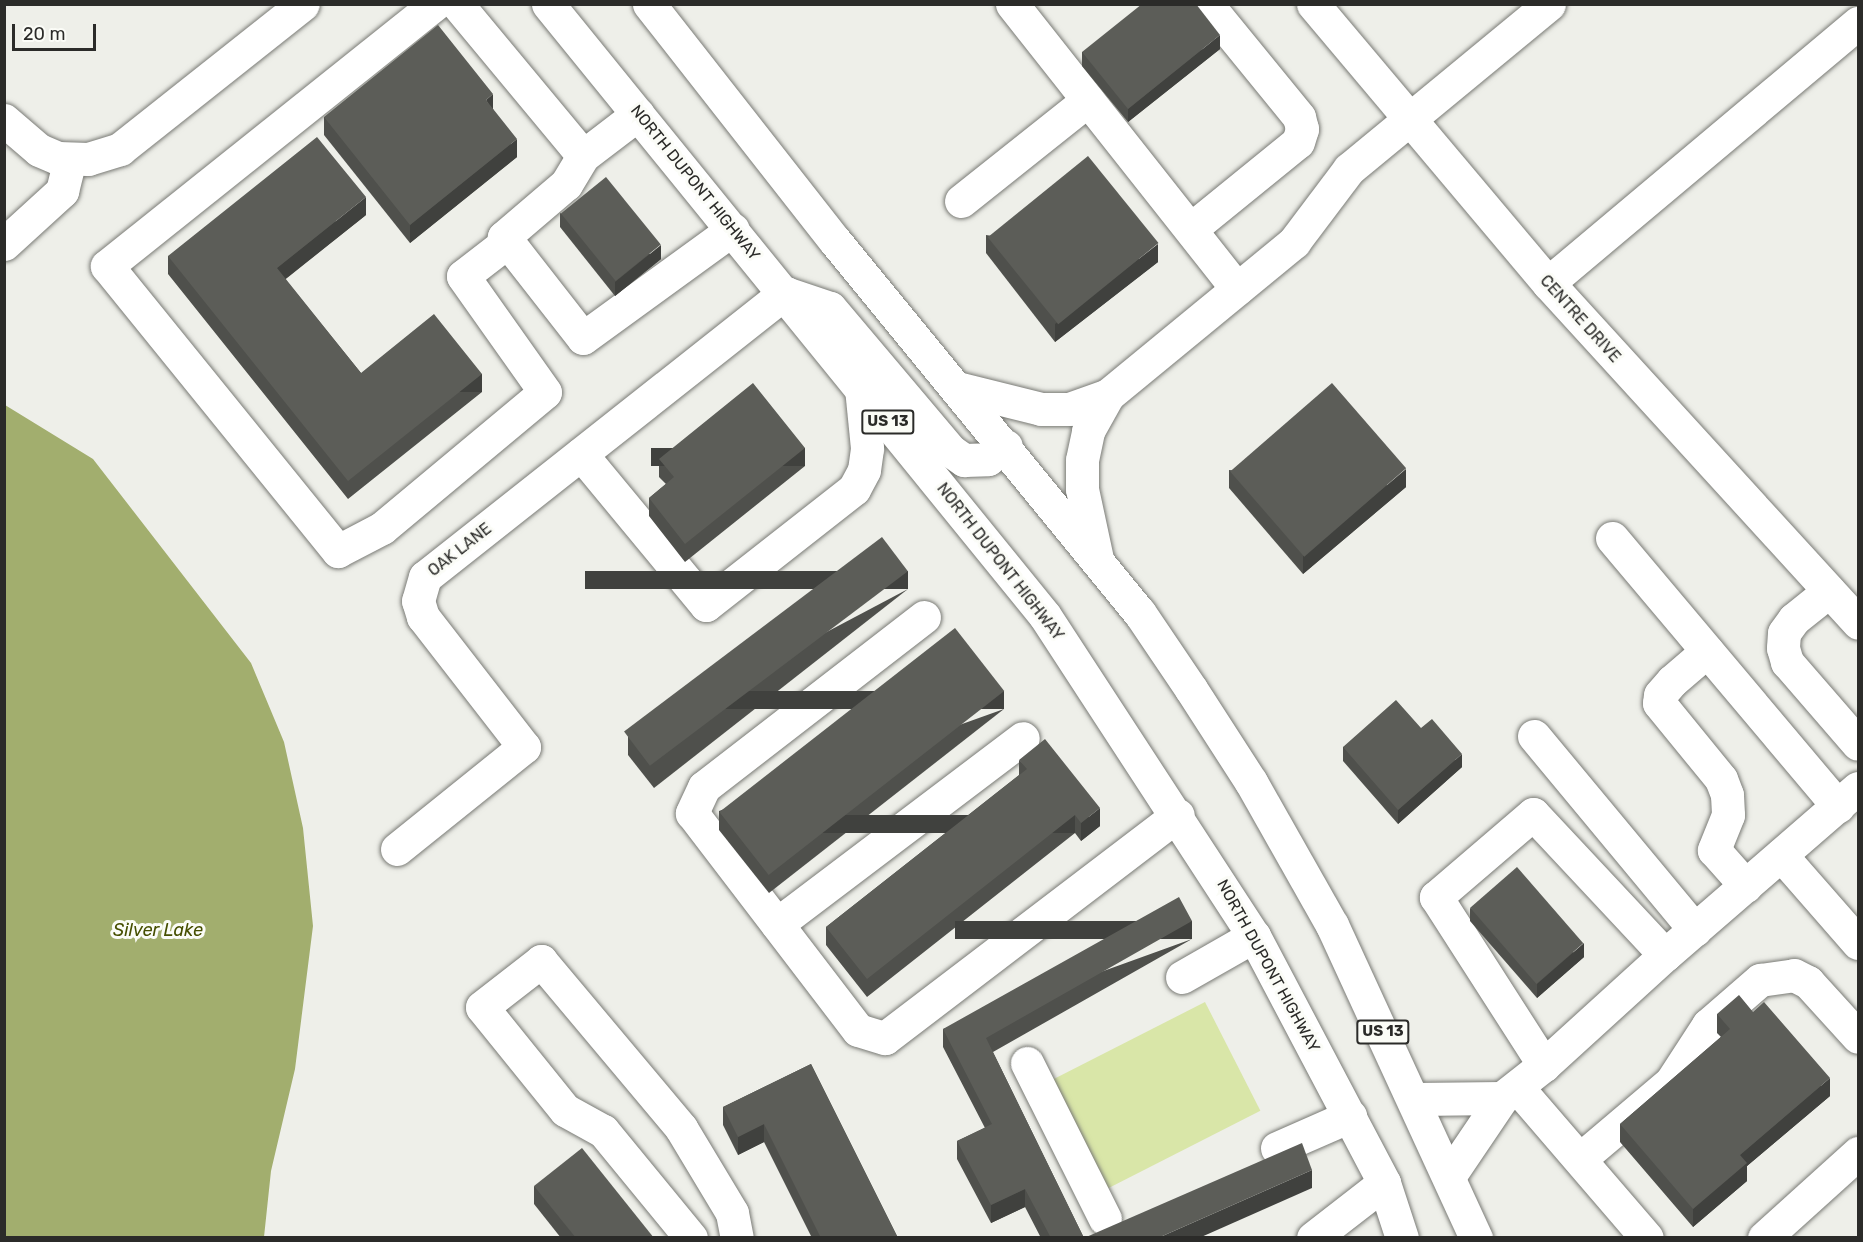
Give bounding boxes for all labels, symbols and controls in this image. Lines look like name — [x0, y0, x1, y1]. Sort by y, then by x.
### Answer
scale bar — [15, 12, 99, 50]
text: 20 m — [23, 23, 65, 45]
street label: NORTH DUPONT HIGHWAY — [626, 101, 764, 265]
street label: CENTRE DRIVE — [1536, 271, 1624, 367]
road number: US 13 — [861, 410, 915, 434]
street label: NORTH DUPONT HIGHWAY — [932, 479, 1068, 645]
street label: OAK LANE — [424, 519, 496, 581]
street label: NORTH DUPONT HIGHWAY — [1212, 876, 1324, 1056]
water label: Silver Lake — [113, 919, 203, 941]
road number: US 13 — [1356, 1020, 1410, 1044]

